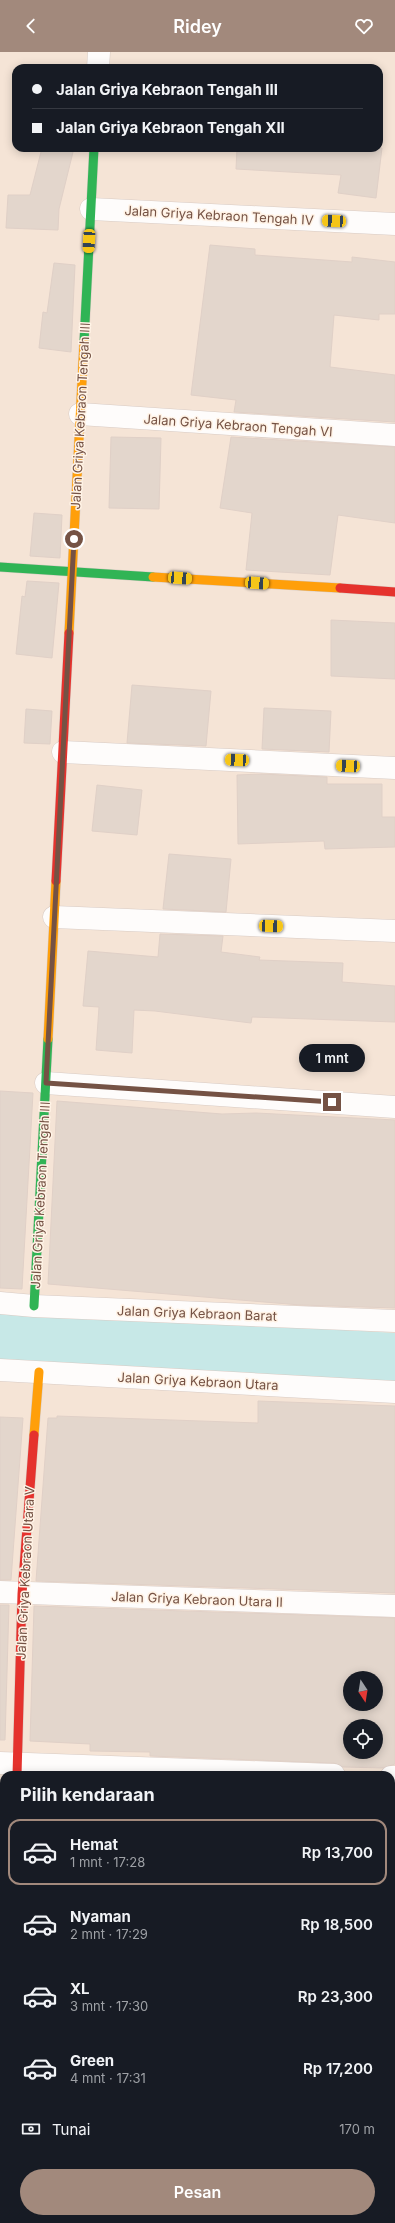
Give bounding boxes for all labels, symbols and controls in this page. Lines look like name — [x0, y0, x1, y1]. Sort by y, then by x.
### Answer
icon: back — [20, 15, 42, 37]
icon: heart — [353, 15, 375, 37]
text: Ridey — [173, 16, 222, 37]
text: Jalan Griya Kebraon Tengah III — [56, 80, 278, 99]
text: Jalan Griya Kebraon Tengah XII — [56, 118, 285, 137]
street label: Jalan Griya Kebraon Tengah IV — [124, 202, 314, 228]
car — [322, 214, 346, 228]
car — [82, 229, 96, 253]
street label: Jalan Griya Kebraon Tengah III — [67, 322, 93, 510]
street label: Jalan Griya Kebraon Tengah VI — [143, 410, 333, 440]
route start — [65, 530, 83, 548]
car — [168, 571, 192, 585]
car — [245, 576, 269, 590]
car — [225, 753, 249, 767]
car — [336, 759, 360, 773]
car — [259, 920, 283, 932]
callout: 1 mnt — [299, 1044, 365, 1072]
text: 1 mnt — [315, 1050, 349, 1066]
route end — [323, 1093, 341, 1111]
street label: Jalan Griya Kebraon Tengah III — [27, 1101, 53, 1289]
street label: Jalan Griya Kebraon Barat — [117, 1302, 277, 1324]
street label: Jalan Griya Kebraon Utara — [117, 1369, 279, 1393]
street label: Jalan Griya Kebraon Utara V — [12, 1486, 38, 1660]
street label: Jalan Griya Kebraon Utara II — [111, 1588, 283, 1610]
north arrow — [343, 1671, 383, 1711]
map controls — [343, 1671, 383, 1759]
button: locate — [343, 1719, 383, 1759]
text: Pilih kendaraan — [20, 1784, 155, 1805]
icon: car — [22, 1834, 58, 1870]
text: Hemat — [70, 1835, 118, 1854]
text: Rp 13,700 — [302, 1843, 373, 1862]
text: 1 mnt · 17:28 — [70, 1854, 145, 1870]
icon: car — [22, 1906, 58, 1942]
text: Nyaman — [70, 1907, 131, 1926]
text: Rp 18,500 — [301, 1915, 373, 1934]
text: 2 mnt · 17:29 — [70, 1926, 148, 1942]
icon: car — [22, 1978, 58, 2014]
text: XL — [70, 1979, 90, 1998]
text: Rp 23,300 — [298, 1987, 373, 2006]
text: 3 mnt · 17:30 — [70, 1998, 148, 2014]
icon: car — [22, 2050, 58, 2086]
text: Green — [70, 2051, 114, 2070]
text: Rp 17,200 — [303, 2059, 373, 2078]
text: 4 mnt · 17:31 — [70, 2070, 146, 2086]
icon: cash — [20, 2118, 42, 2140]
text: Tunai — [52, 2120, 90, 2139]
text: 170 m — [339, 2121, 375, 2137]
button: Pesan — [20, 2169, 375, 2215]

